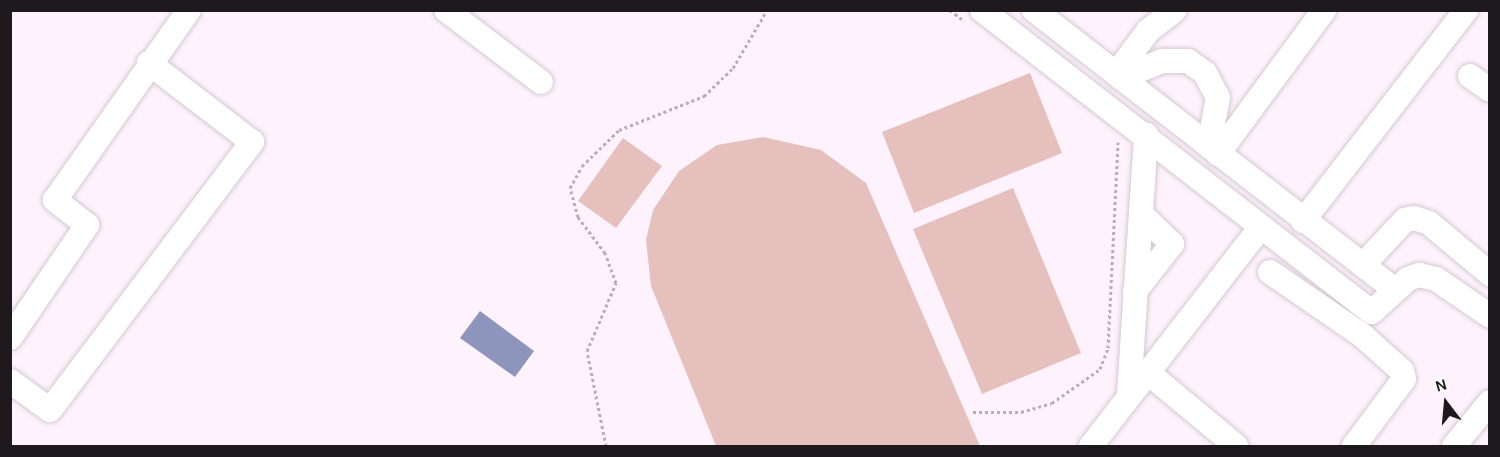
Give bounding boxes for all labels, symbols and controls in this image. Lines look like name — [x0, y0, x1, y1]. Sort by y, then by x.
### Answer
north arrow — [1416, 373, 1476, 433]
text: N — [1433, 375, 1449, 396]

